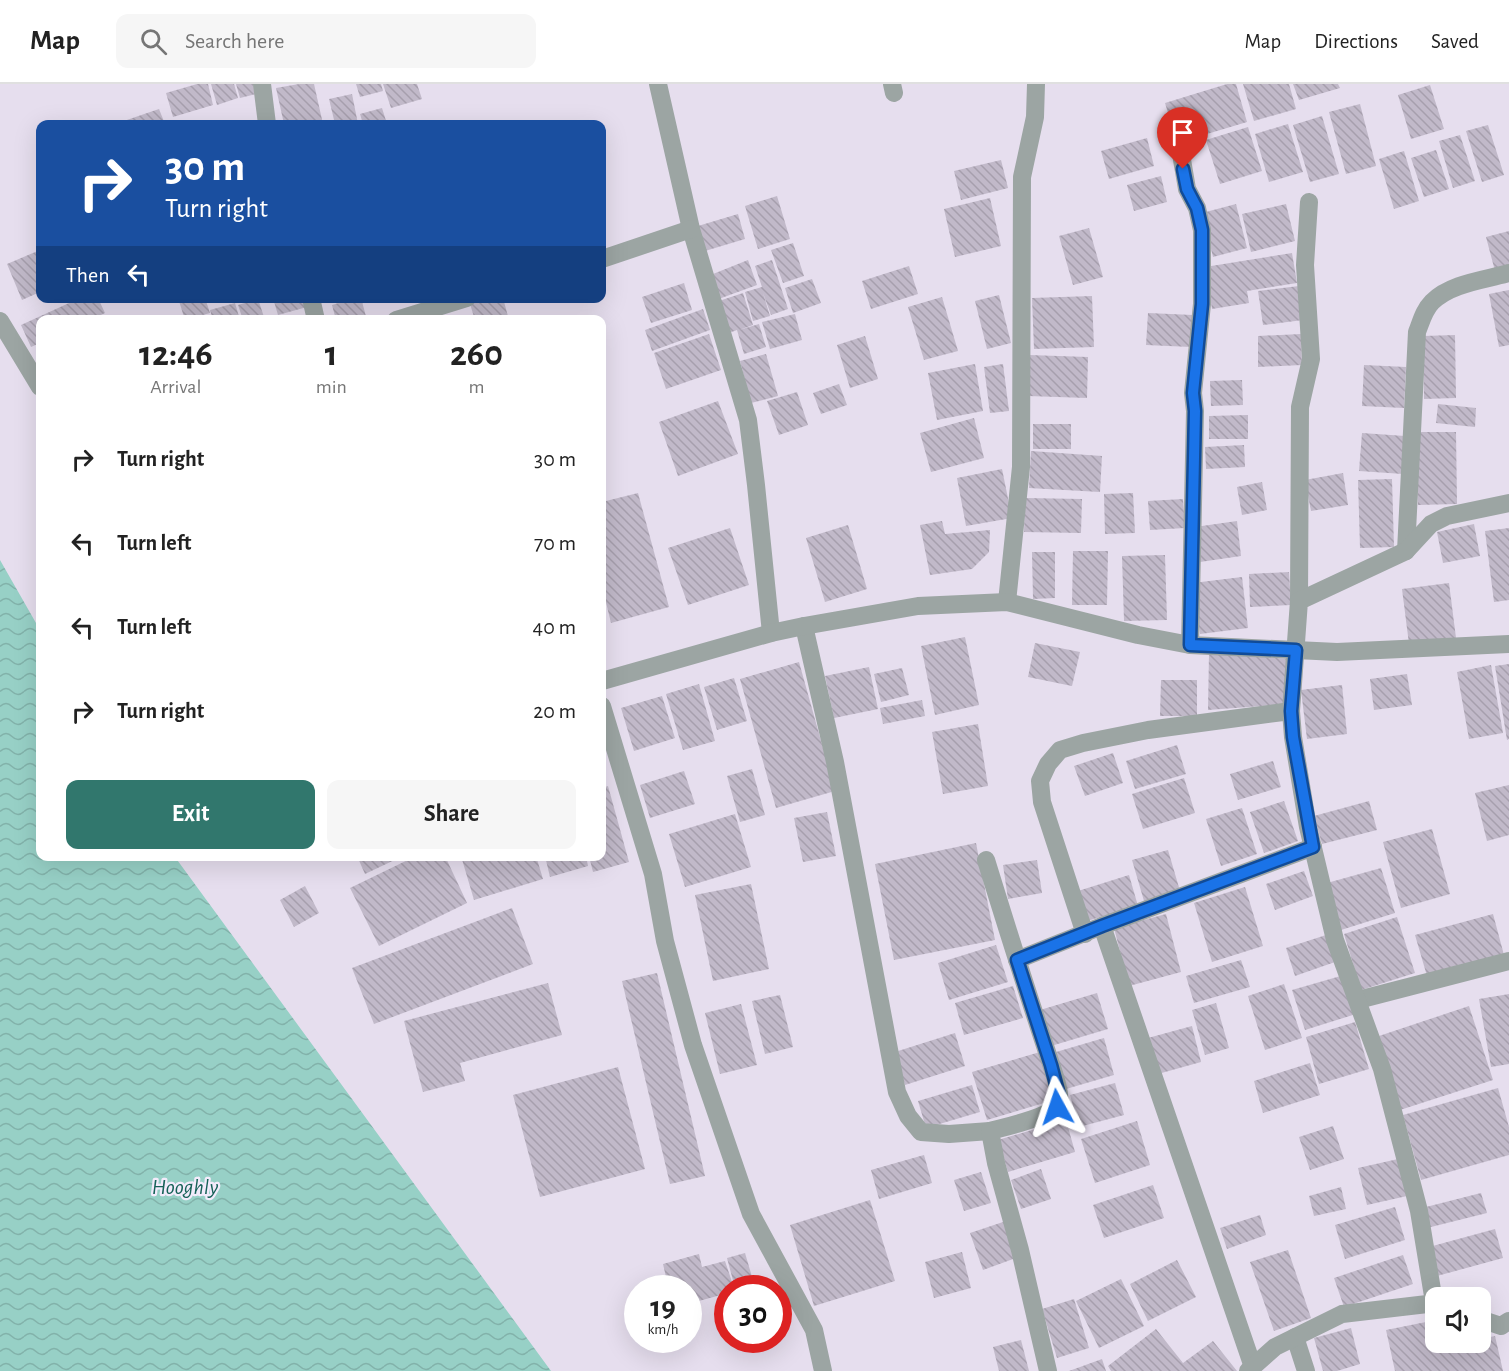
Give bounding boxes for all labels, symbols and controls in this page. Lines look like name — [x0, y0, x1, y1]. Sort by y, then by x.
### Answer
search box — [116, 14, 536, 68]
icon: search — [137, 25, 170, 58]
text: Map — [30, 27, 80, 55]
text: Search here — [185, 30, 284, 52]
text: Map — [1245, 31, 1281, 52]
text: Directions — [1314, 31, 1398, 52]
text: Saved — [1431, 31, 1479, 52]
pin — [1157, 107, 1208, 169]
icon: arrive — [1166, 116, 1199, 149]
icon: right — [66, 144, 144, 222]
text: 30 m — [165, 146, 245, 188]
text: Turn right — [165, 195, 268, 222]
icon: left — [122, 258, 155, 291]
text: Then — [66, 264, 110, 286]
text: 12:46 — [139, 336, 213, 372]
text: 1 — [325, 336, 338, 372]
text: 260 — [450, 336, 503, 372]
text: Arrival — [150, 377, 202, 397]
text: min — [316, 377, 347, 397]
text: m — [468, 377, 484, 397]
icon: right — [66, 443, 99, 476]
text: Turn right — [117, 448, 204, 470]
text: 30 m — [534, 448, 576, 470]
icon: left — [66, 527, 99, 560]
text: Turn left — [117, 532, 191, 554]
text: 70 m — [534, 532, 576, 554]
icon: left — [66, 611, 99, 644]
text: Turn left — [117, 616, 191, 638]
text: 40 m — [533, 616, 576, 638]
icon: right — [66, 695, 99, 728]
text: Turn right — [117, 700, 204, 722]
text: 20 m — [533, 700, 576, 722]
button: Exit — [66, 780, 315, 849]
button: Share — [327, 780, 576, 849]
position arrow — [1025, 1075, 1089, 1139]
water label: Hooghly — [152, 1176, 218, 1198]
speed limit sign: 30 — [714, 1275, 792, 1353]
map controls — [1425, 1287, 1491, 1353]
button: sound — [1425, 1287, 1491, 1353]
text: 19 — [650, 1292, 676, 1322]
text: km/h — [648, 1322, 678, 1337]

